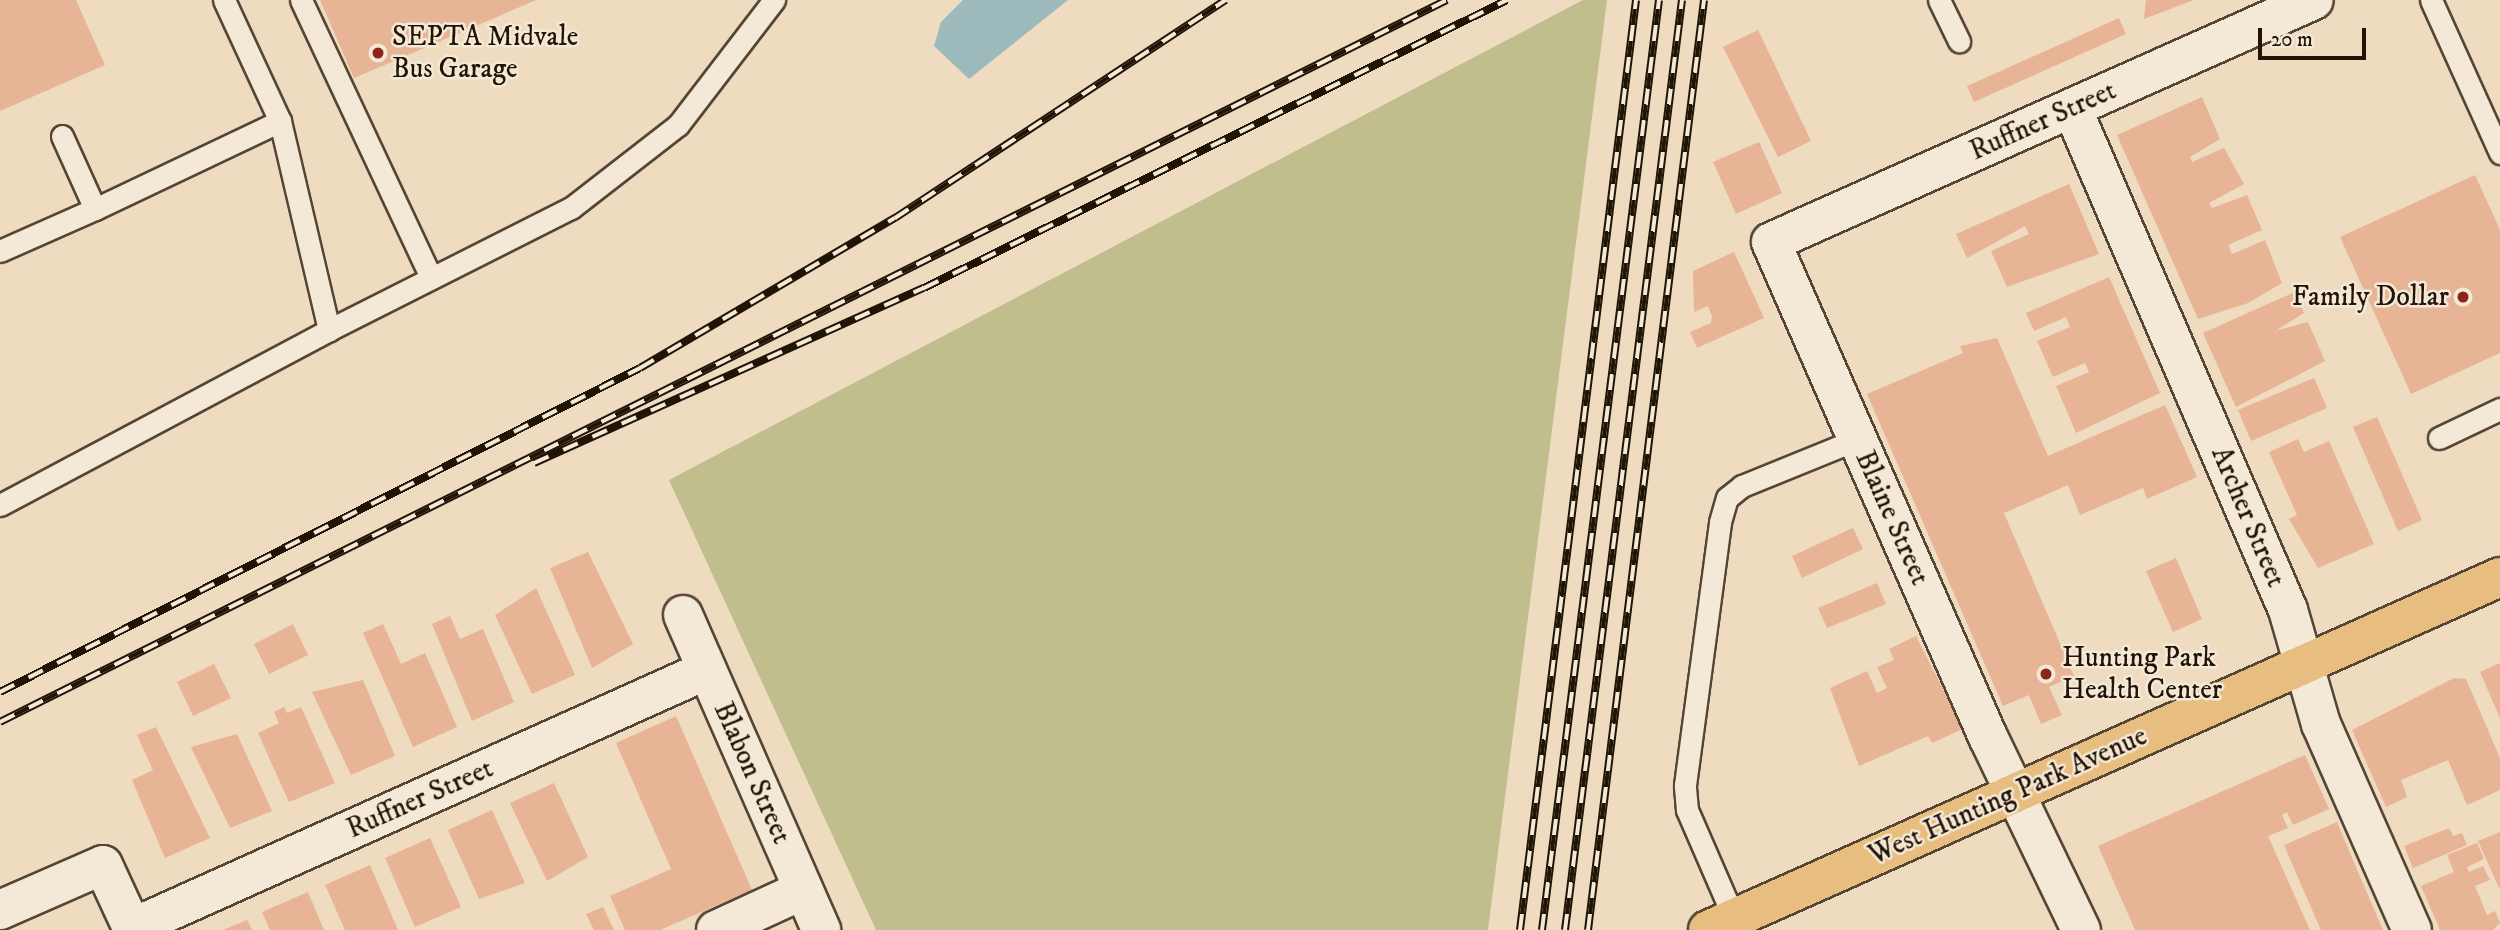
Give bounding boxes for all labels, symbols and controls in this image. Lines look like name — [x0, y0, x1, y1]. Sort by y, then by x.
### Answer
scale bar — [2262, 14, 2370, 58]
place label: SEPTA Midvale Bus Garage — [392, 20, 578, 86]
text: 20 m — [2271, 27, 2313, 53]
marker: SEPTA Midvale Bus Garage — [370, 45, 386, 61]
street label: Ruffner Street — [1965, 74, 2121, 168]
place label: Family Dollar — [2292, 280, 2449, 314]
marker: Family Dollar — [2455, 289, 2471, 305]
street label: Archer Street — [2203, 442, 2293, 592]
street label: Blaine Street — [1847, 446, 1937, 590]
place label: Hunting Park Health Center — [2062, 641, 2222, 707]
marker: Hunting Park Health Center — [2036, 664, 2056, 684]
street label: Blabon Street — [706, 697, 798, 849]
street label: West Hunting Park Avenue — [1864, 719, 2152, 873]
street label: Ruffner Street — [342, 752, 498, 846]

